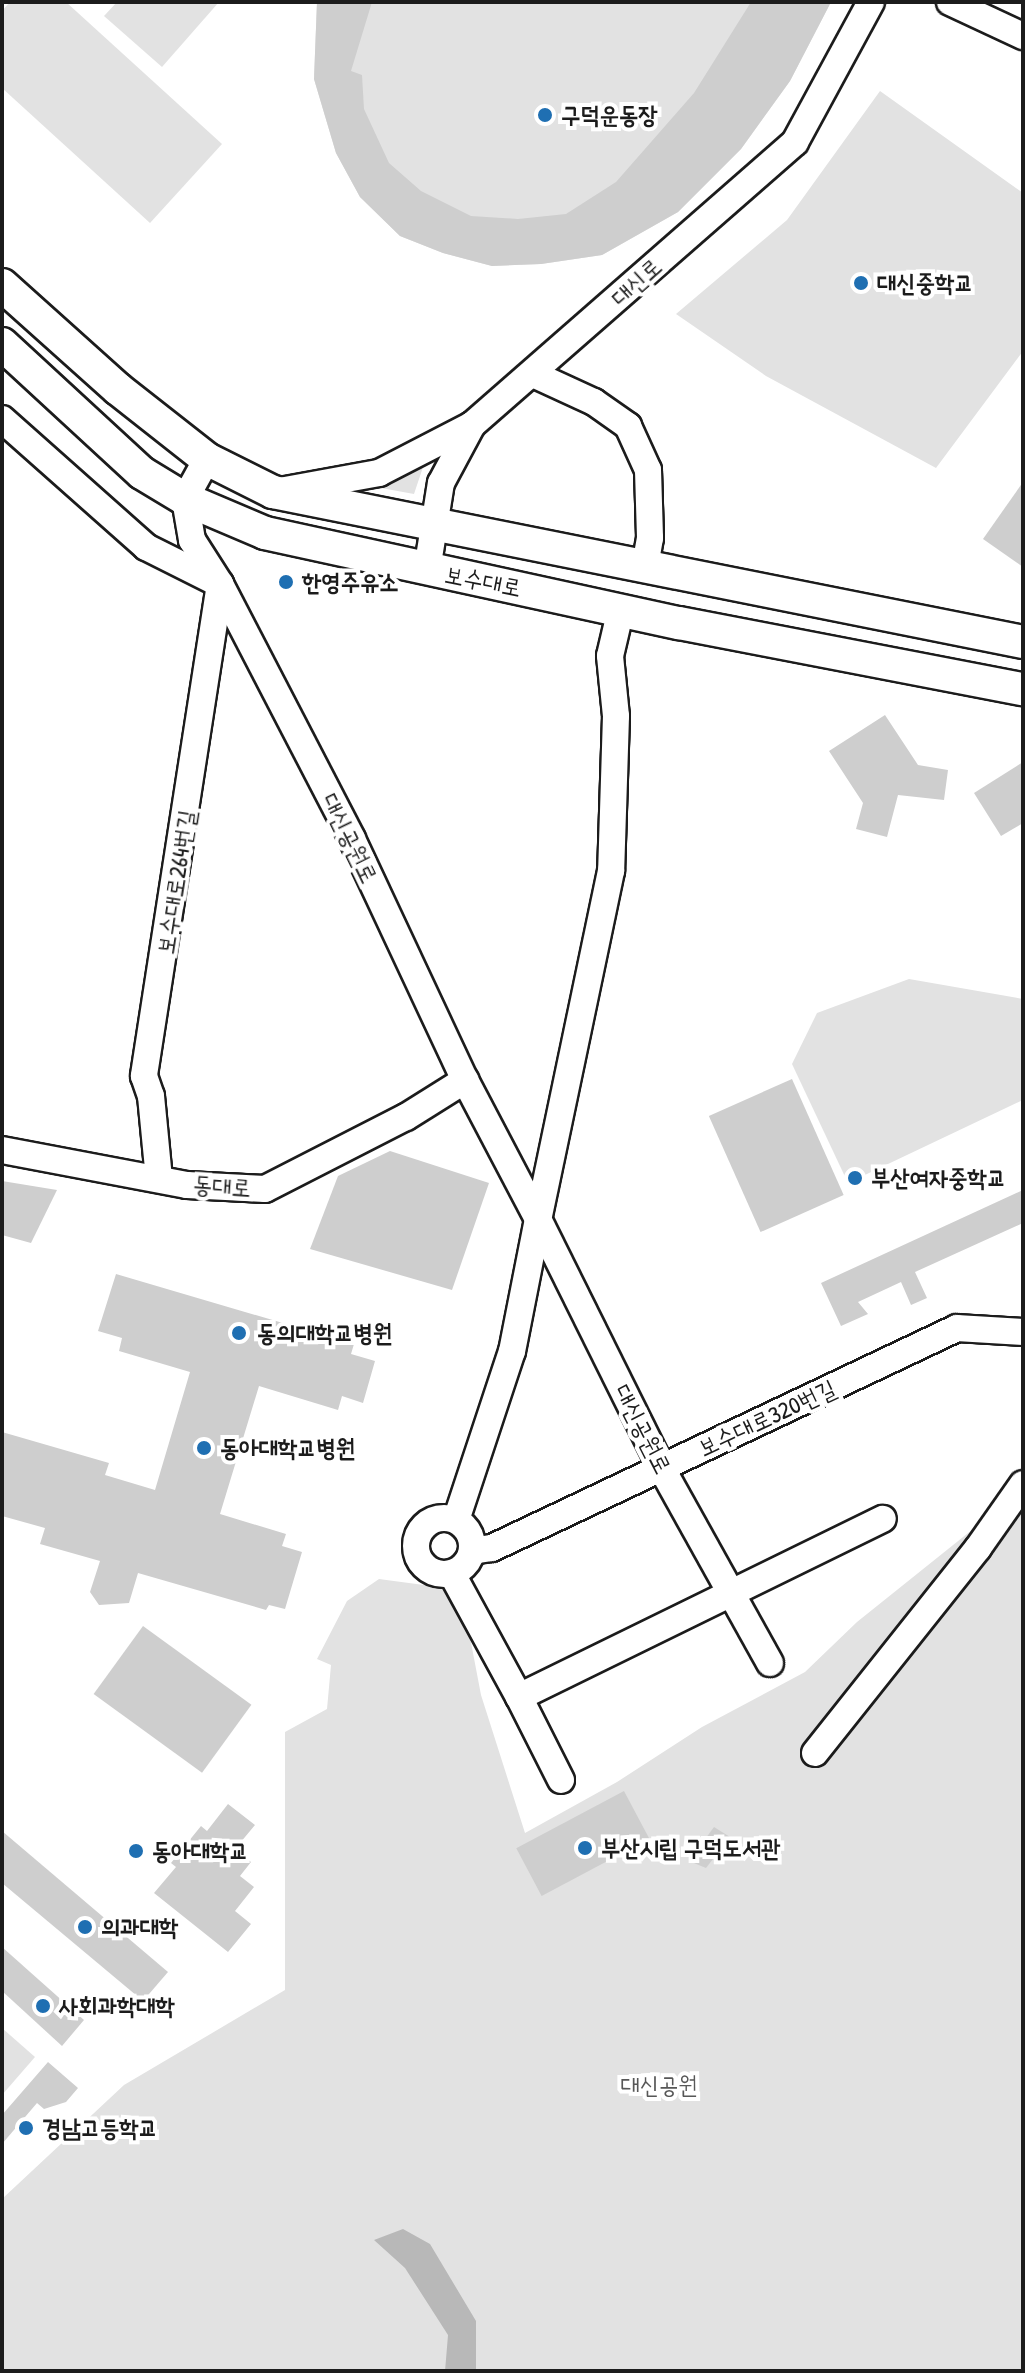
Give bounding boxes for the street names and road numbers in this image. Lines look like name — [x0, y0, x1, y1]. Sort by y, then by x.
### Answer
street label: 대신로 — [605, 252, 667, 312]
street label: 보수대로 — [442, 559, 524, 603]
street label: 대신공원로 — [316, 788, 384, 888]
street label: 보수대로264번길 — [150, 808, 202, 956]
street label: 동대로 — [192, 1170, 252, 1202]
street label: 보수대로320번길 — [694, 1374, 840, 1462]
street label: 대신공원로 — [608, 1379, 678, 1479]

